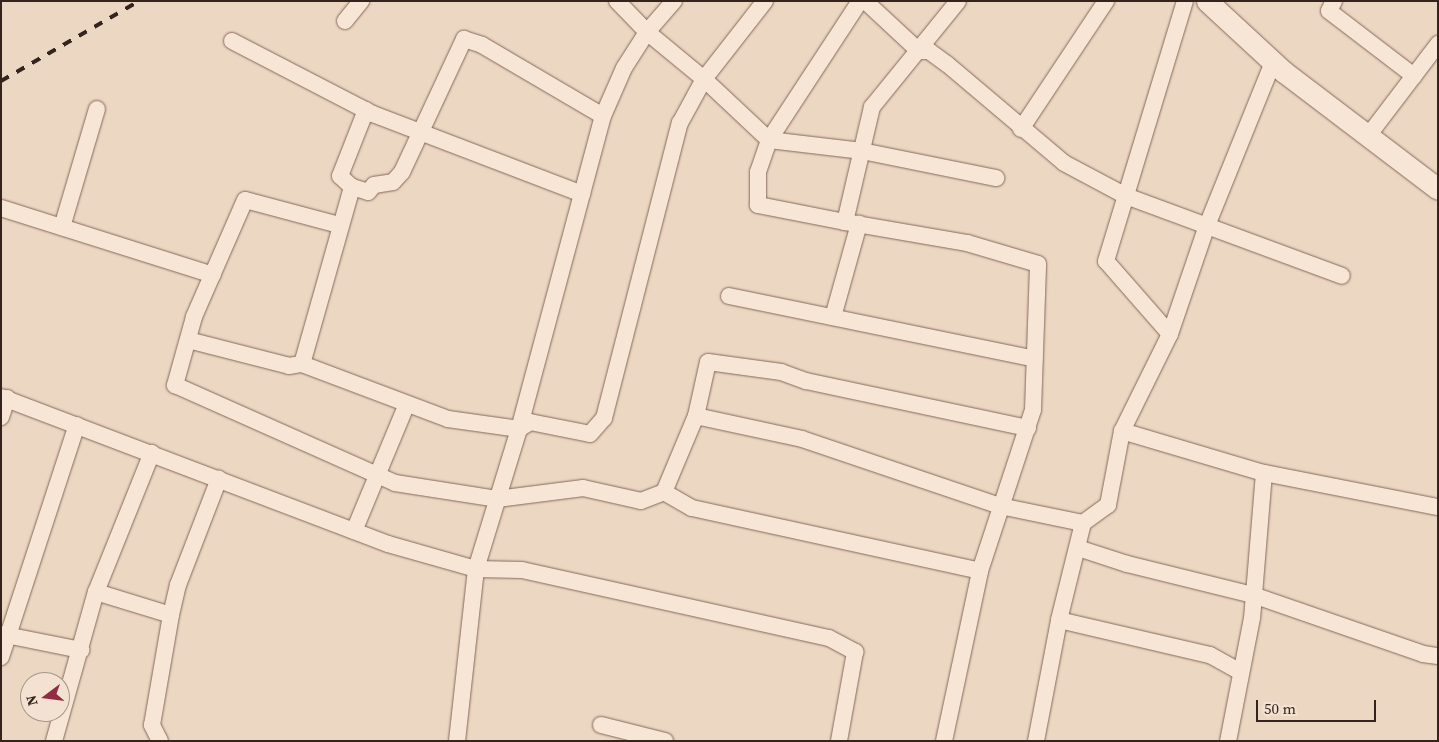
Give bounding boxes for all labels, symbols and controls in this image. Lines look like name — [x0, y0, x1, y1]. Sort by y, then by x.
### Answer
north arrow — [20, 672, 70, 722]
scale bar — [1259, 690, 1379, 722]
text: N — [20, 693, 42, 708]
text: 50 m — [1264, 698, 1296, 719]

